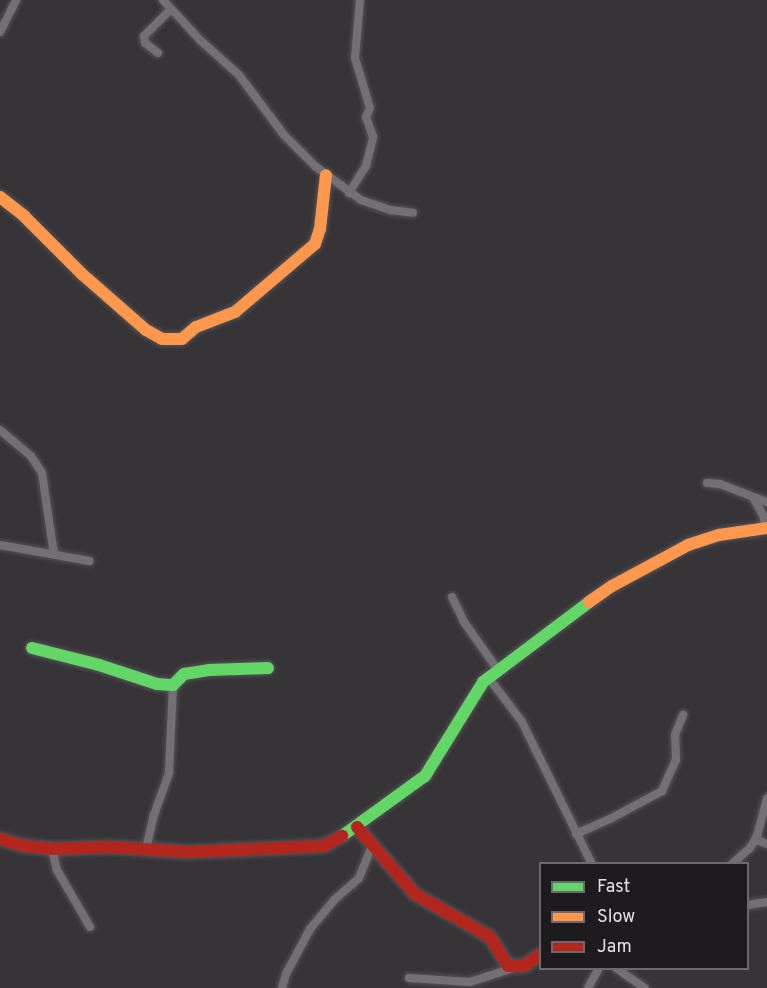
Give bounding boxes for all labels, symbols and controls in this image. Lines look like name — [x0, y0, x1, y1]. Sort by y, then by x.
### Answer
legend — [539, 862, 749, 970]
text: Fast — [597, 876, 630, 899]
text: Slow — [597, 906, 635, 929]
text: Jam — [597, 936, 632, 959]

